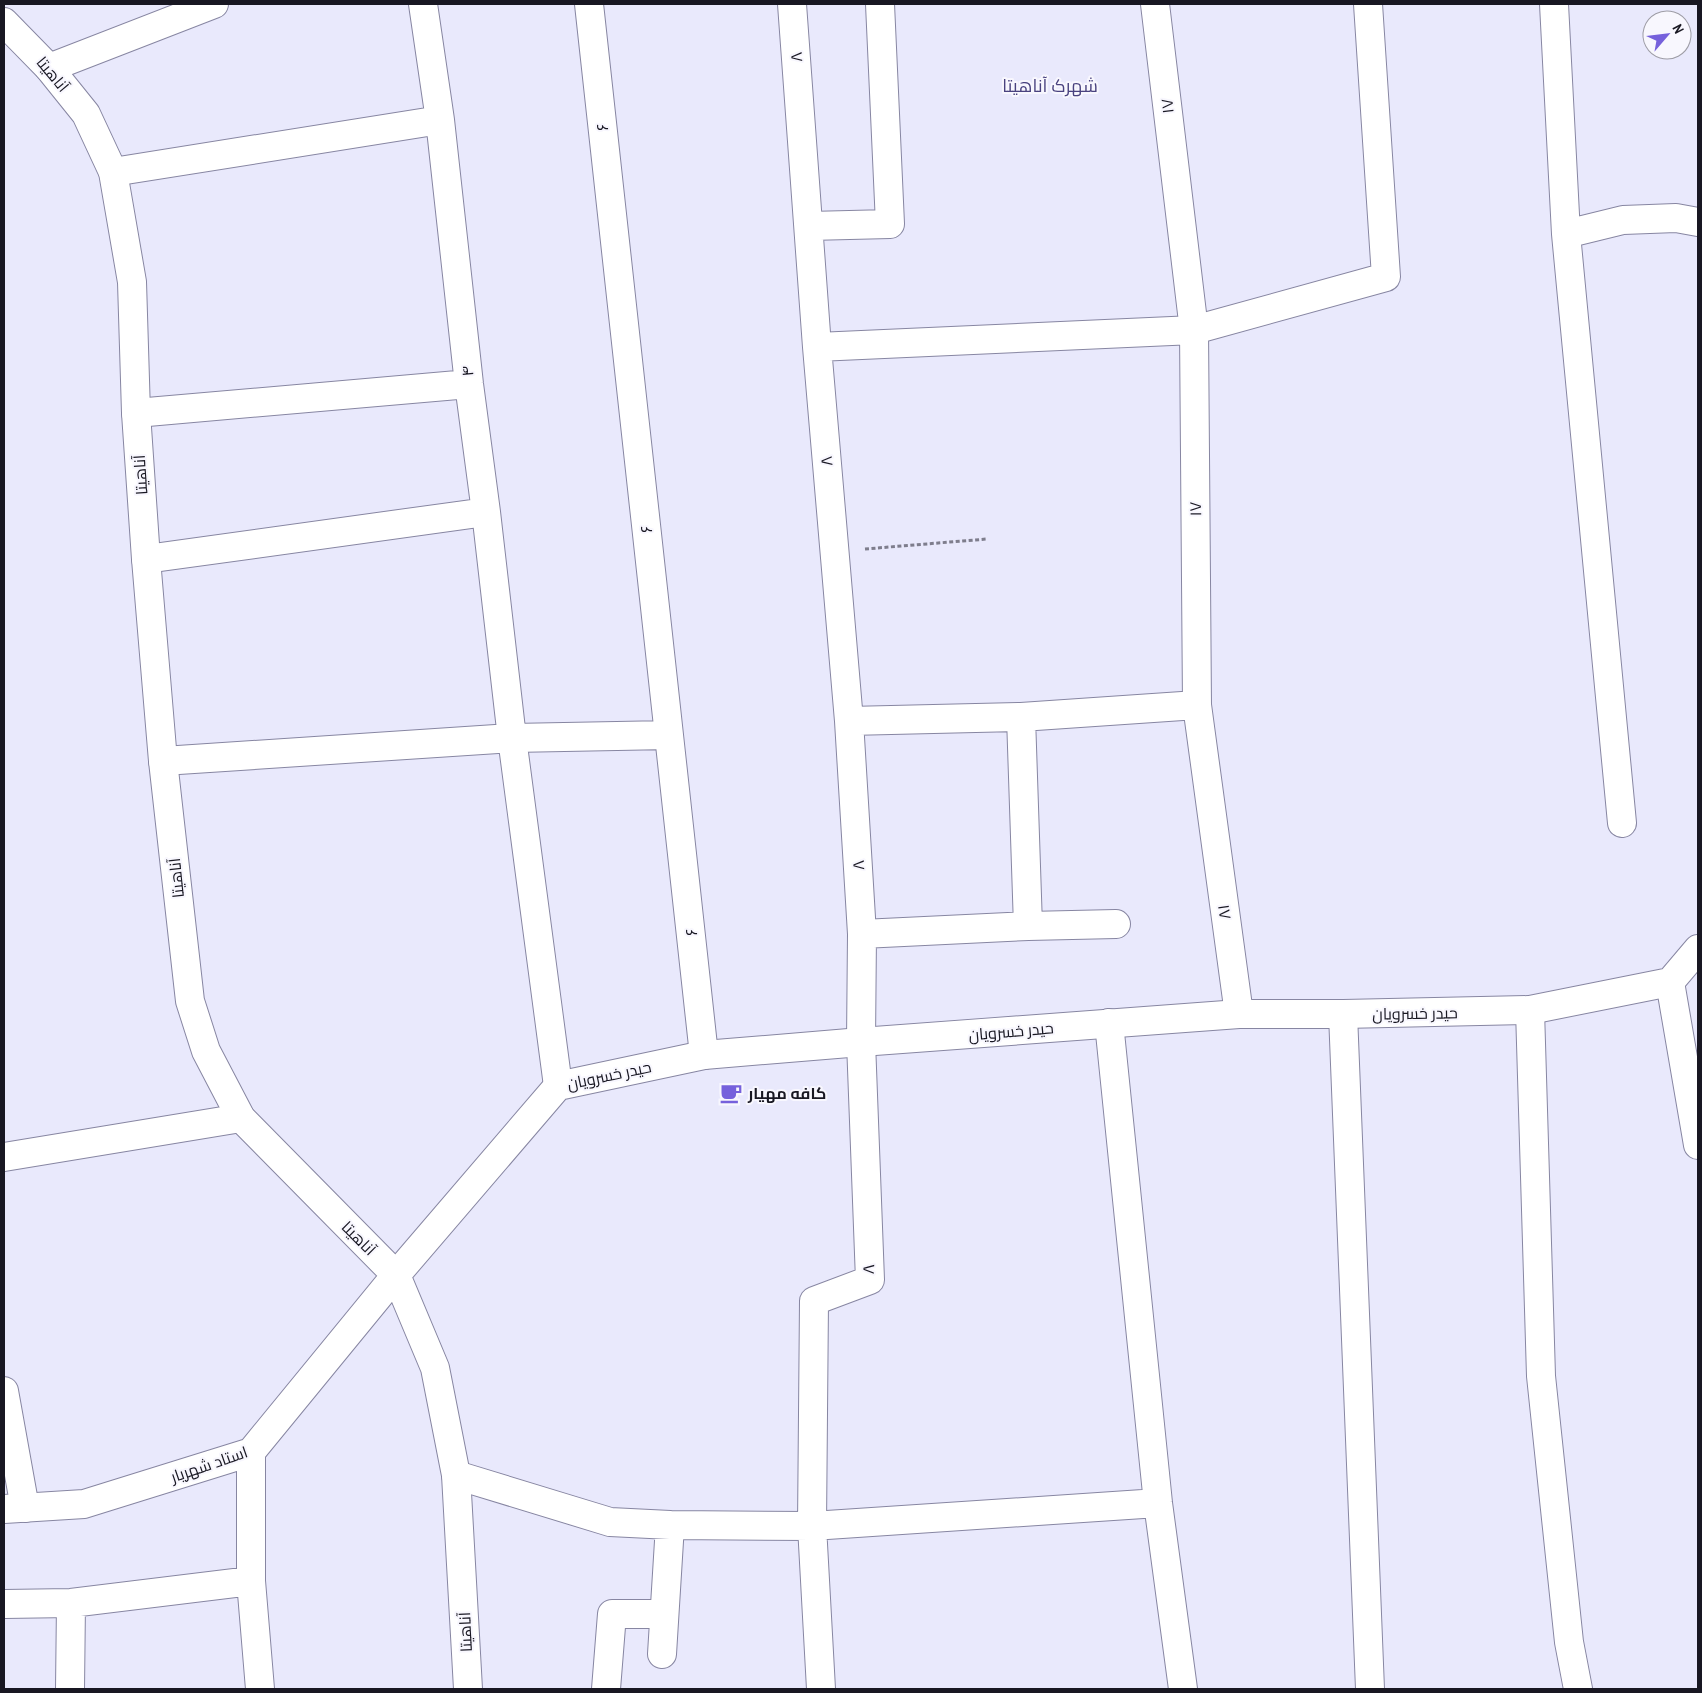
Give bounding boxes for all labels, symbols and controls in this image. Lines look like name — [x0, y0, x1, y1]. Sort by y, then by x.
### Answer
north arrow — [1642, 10, 1692, 60]
text: N — [1669, 21, 1688, 37]
street label: ۸ — [785, 51, 807, 63]
street label: آناهیتا — [32, 52, 75, 97]
district label: شهرک آناهیتا — [1002, 73, 1098, 98]
street label: ۱۷ — [1155, 97, 1179, 115]
street label: ۶ — [591, 122, 613, 132]
street label: ۴ — [456, 365, 478, 377]
street label: آناهیتا — [128, 454, 152, 496]
street label: ۸ — [815, 455, 837, 467]
street label: ۱۷ — [1184, 501, 1206, 517]
street label: ۶ — [635, 524, 657, 534]
street label: آناهیتا — [163, 856, 189, 899]
street label: ۸ — [847, 859, 869, 871]
street label: ۱۷ — [1213, 903, 1237, 921]
street label: ۶ — [680, 927, 702, 937]
street label: حیدر خسرویان — [1372, 1001, 1458, 1025]
street label: حیدر خسرویان — [967, 1016, 1055, 1046]
street label: حیدر خسرویان — [565, 1055, 653, 1095]
cafe icon: کافه مهیار — [718, 1080, 744, 1106]
place label: کافه مهیار — [747, 1082, 826, 1104]
street label: آناهیتا — [337, 1216, 381, 1260]
street label: ۸ — [857, 1263, 879, 1275]
street label: استاد شهریار — [167, 1441, 250, 1488]
street label: آناهیتا — [453, 1611, 477, 1653]

